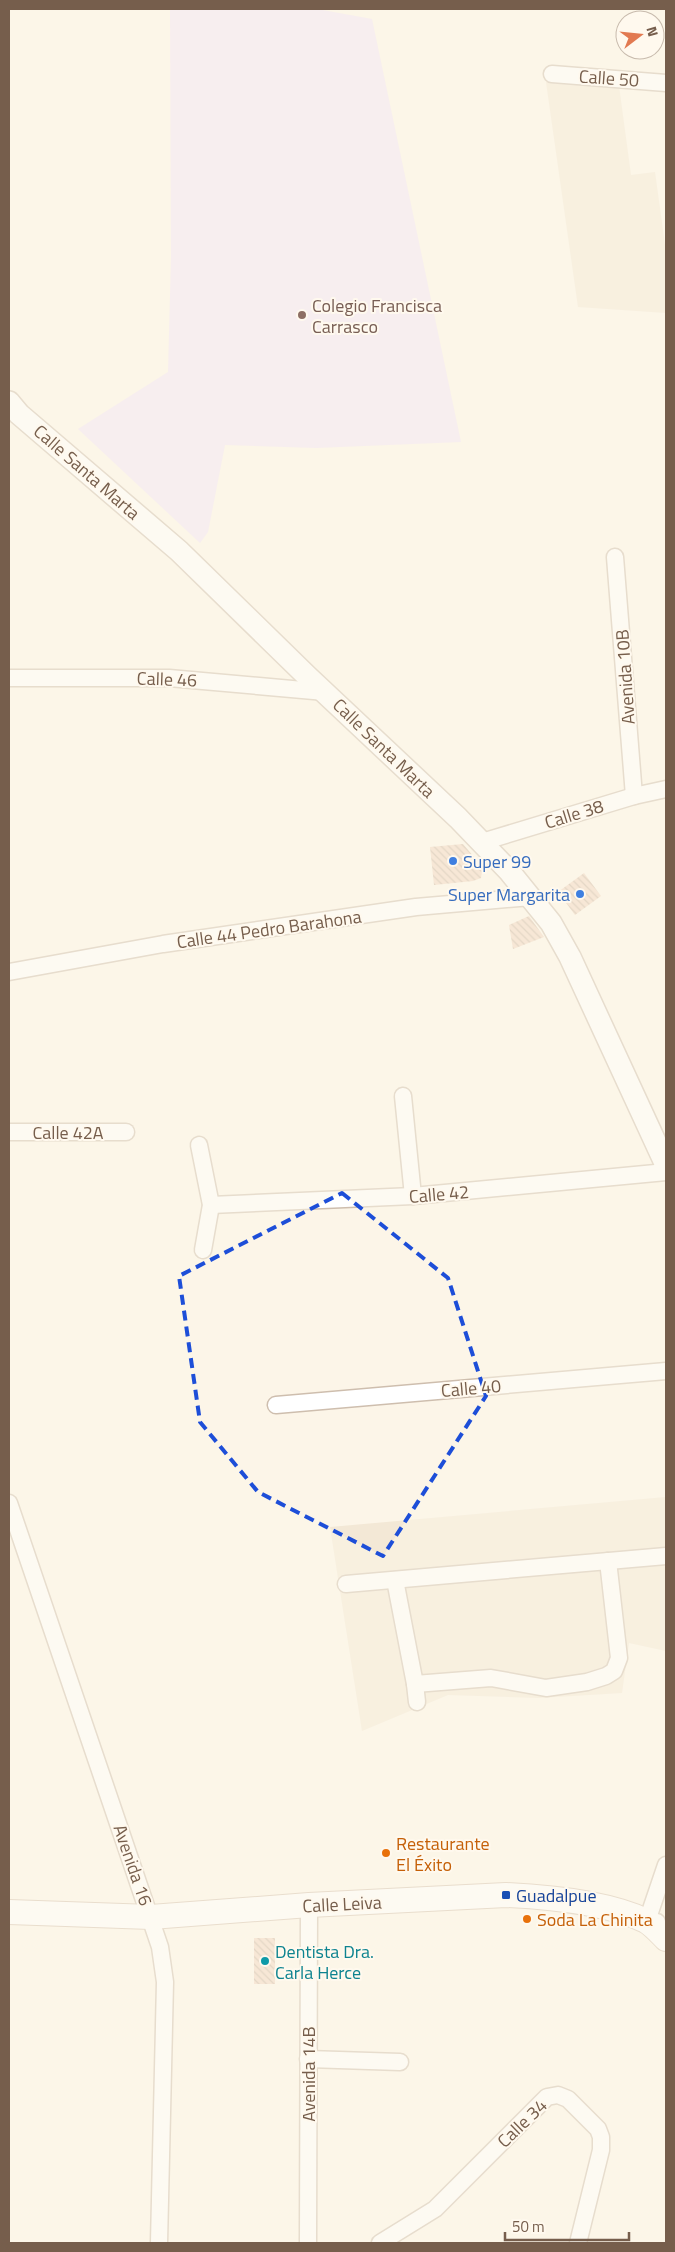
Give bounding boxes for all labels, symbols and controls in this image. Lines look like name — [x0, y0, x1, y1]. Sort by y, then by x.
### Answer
north arrow — [615, 10, 665, 60]
text: N — [642, 24, 664, 39]
street label: Calle 50 — [578, 62, 640, 94]
place label: Colegio Francisca Carrasco — [312, 292, 442, 340]
marker: Colegio Francisca Carrasco — [296, 309, 308, 321]
street label: Calle Santa Marta — [28, 418, 146, 526]
street label: Avenida 10B — [608, 628, 642, 726]
street label: Calle 46 — [136, 664, 198, 694]
street label: Calle Santa Marta — [327, 692, 441, 804]
street label: Calle 38 — [541, 792, 607, 836]
place label: Super 99 — [463, 848, 531, 875]
marker: Super 99 — [447, 855, 459, 867]
place label: Super Margarita — [448, 881, 570, 908]
marker: Super Margarita — [574, 888, 586, 900]
street label: Calle 44 Pedro Barahona — [175, 903, 363, 955]
street label: Calle 42A — [32, 1119, 104, 1146]
street label: Calle 42 — [408, 1178, 470, 1210]
street label: Calle 40 — [440, 1372, 502, 1404]
street label: Avenida 16 — [107, 1821, 159, 1909]
place label: Restaurante El Éxito — [396, 1830, 490, 1878]
marker: Restaurante El Éxito — [380, 1847, 392, 1859]
place label: Guadalpue — [516, 1882, 597, 1909]
street label: Calle Leiva — [302, 1888, 382, 1920]
marker: Guadalpue — [500, 1889, 512, 1901]
place label: Soda La Chinita — [537, 1906, 653, 1933]
marker: Soda La Chinita — [521, 1913, 533, 1925]
place label: Dentista Dra. Carla Herce — [275, 1938, 374, 1986]
marker: Dentista Dra. Carla Herce — [259, 1955, 271, 1967]
street label: Avenida 14B — [295, 2026, 322, 2122]
street label: Calle 34 — [491, 2092, 553, 2154]
scale bar — [505, 2210, 629, 2242]
text: 50 m — [512, 2215, 545, 2238]

